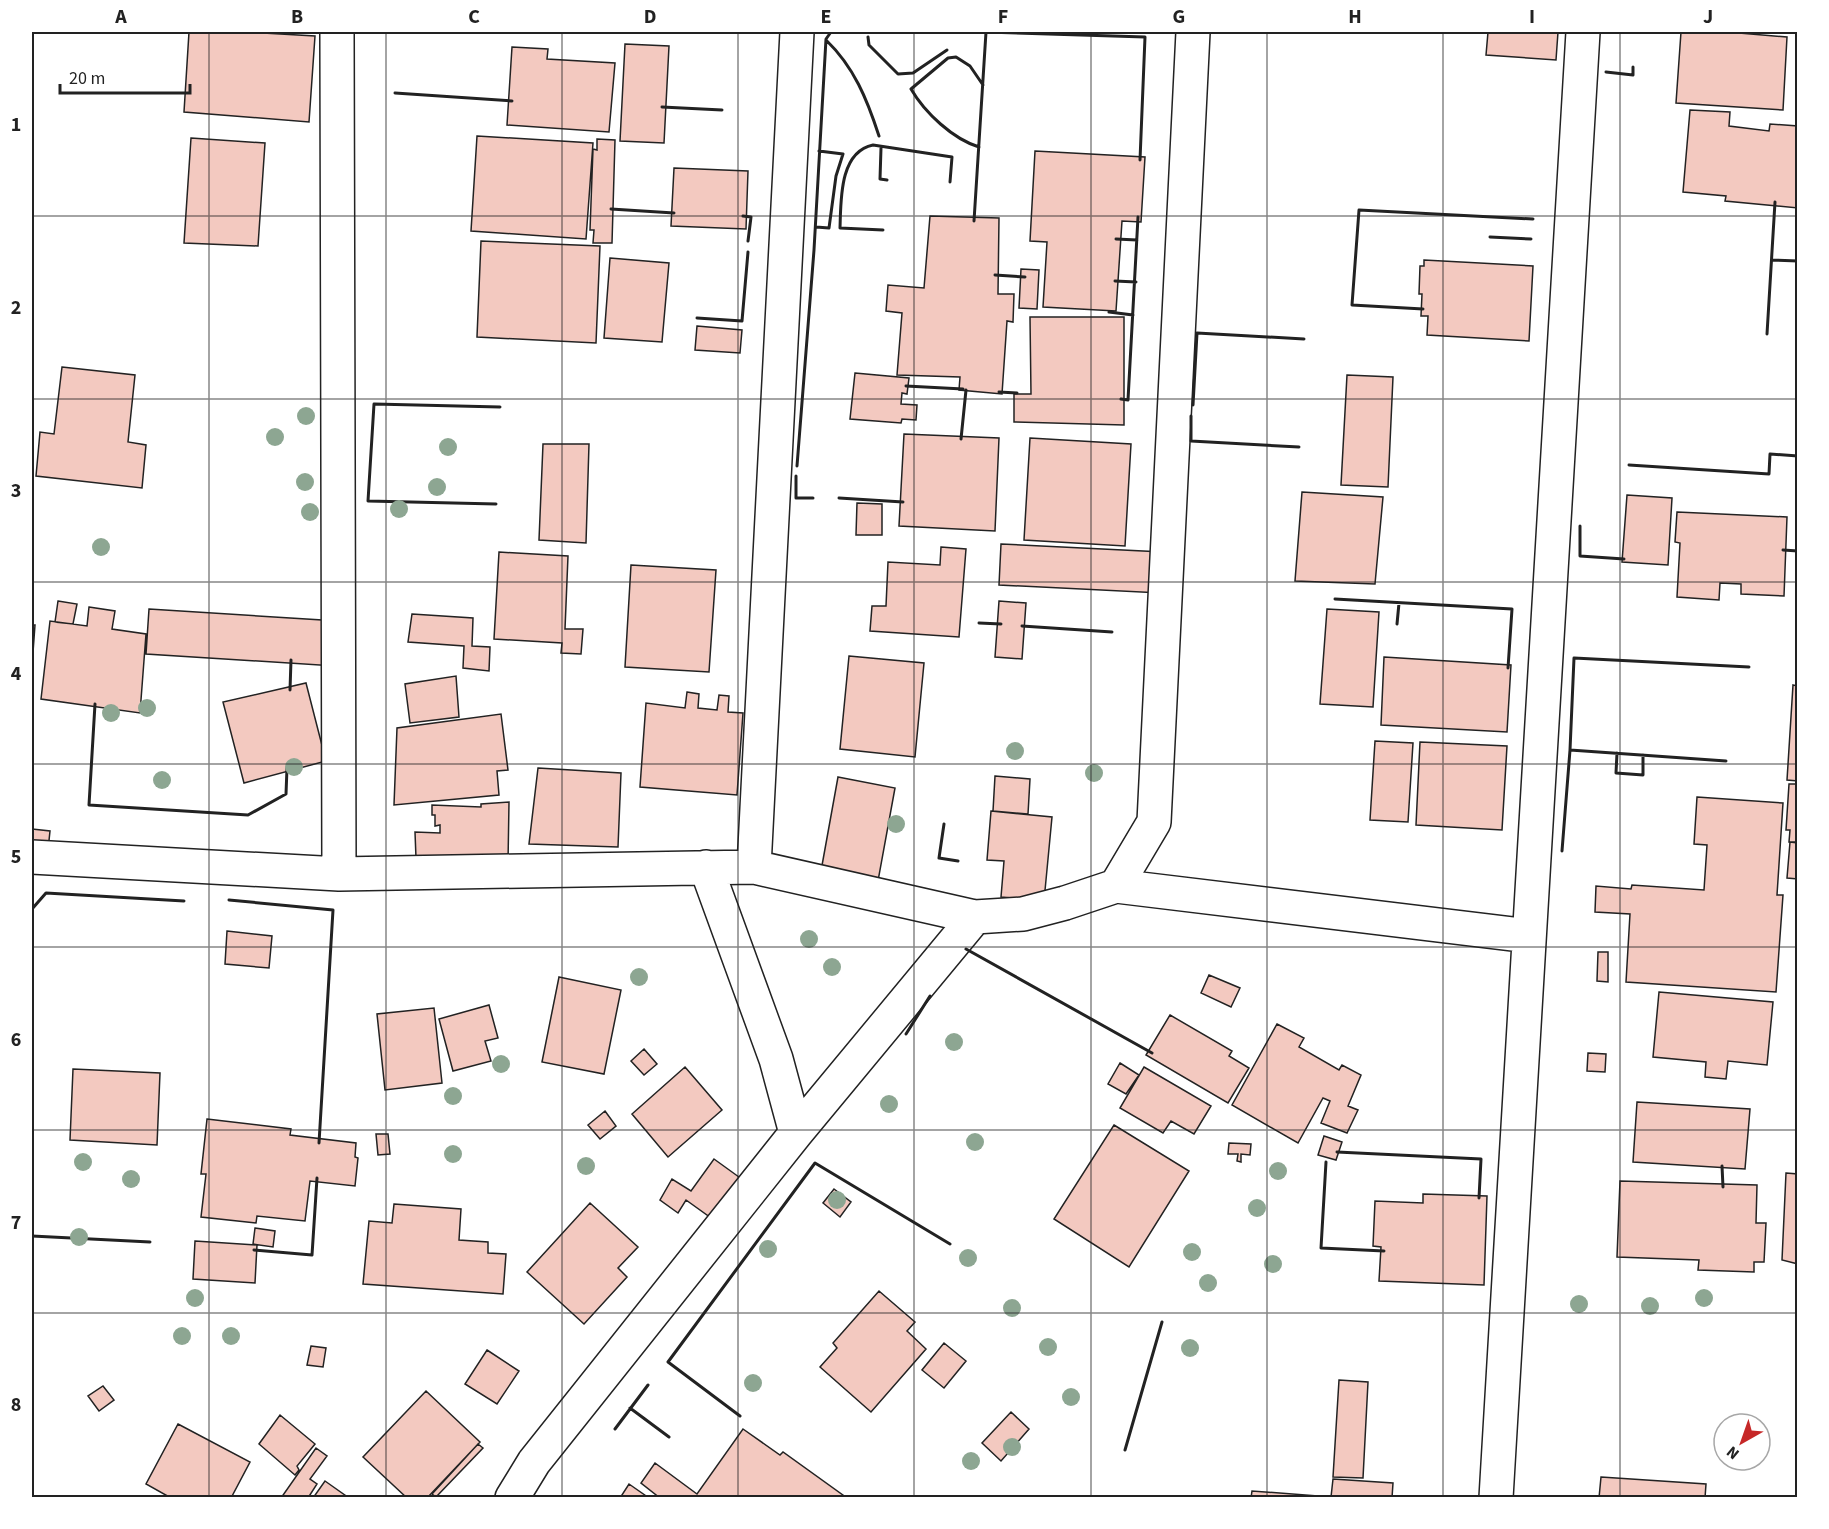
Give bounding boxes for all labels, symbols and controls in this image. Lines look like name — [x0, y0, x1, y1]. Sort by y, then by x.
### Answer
text: A — [114, 3, 127, 31]
text: B — [291, 3, 303, 31]
text: C — [468, 3, 480, 31]
text: D — [644, 3, 656, 31]
text: E — [821, 3, 831, 31]
text: F — [998, 3, 1008, 31]
text: G — [1173, 3, 1185, 31]
text: H — [1348, 3, 1362, 31]
text: I — [1529, 3, 1535, 31]
text: J — [1703, 3, 1713, 31]
scale bar — [60, 57, 190, 95]
text: 20 m — [69, 66, 105, 91]
text: 1 — [11, 111, 21, 139]
text: 2 — [11, 294, 21, 322]
text: 3 — [11, 477, 21, 505]
text: 4 — [11, 660, 22, 688]
text: 5 — [11, 843, 21, 871]
text: 6 — [11, 1026, 21, 1054]
text: 7 — [11, 1209, 21, 1237]
text: 8 — [11, 1391, 21, 1419]
north arrow — [1712, 1412, 1772, 1472]
text: N — [1722, 1441, 1744, 1465]

